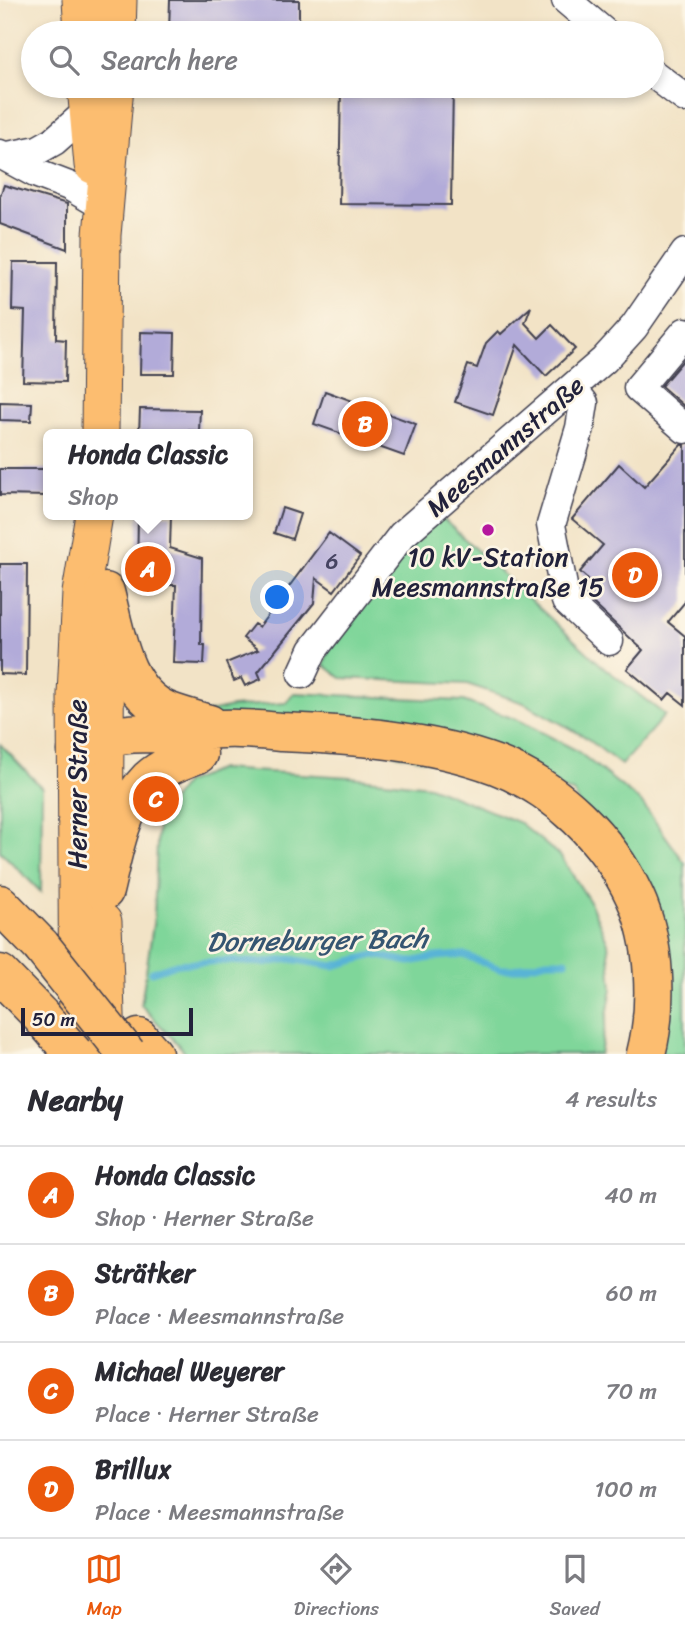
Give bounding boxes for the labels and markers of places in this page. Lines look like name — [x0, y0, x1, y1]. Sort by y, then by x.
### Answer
pin: B — [342, 398, 388, 450]
marker: 10 kV-Station Meesmannstraße 15 — [480, 522, 496, 538]
place label: 10 kV-Station Meesmannstraße 15 — [372, 534, 604, 610]
pin: A — [125, 543, 171, 595]
pin: D — [612, 549, 658, 601]
pin: C — [133, 773, 179, 825]

